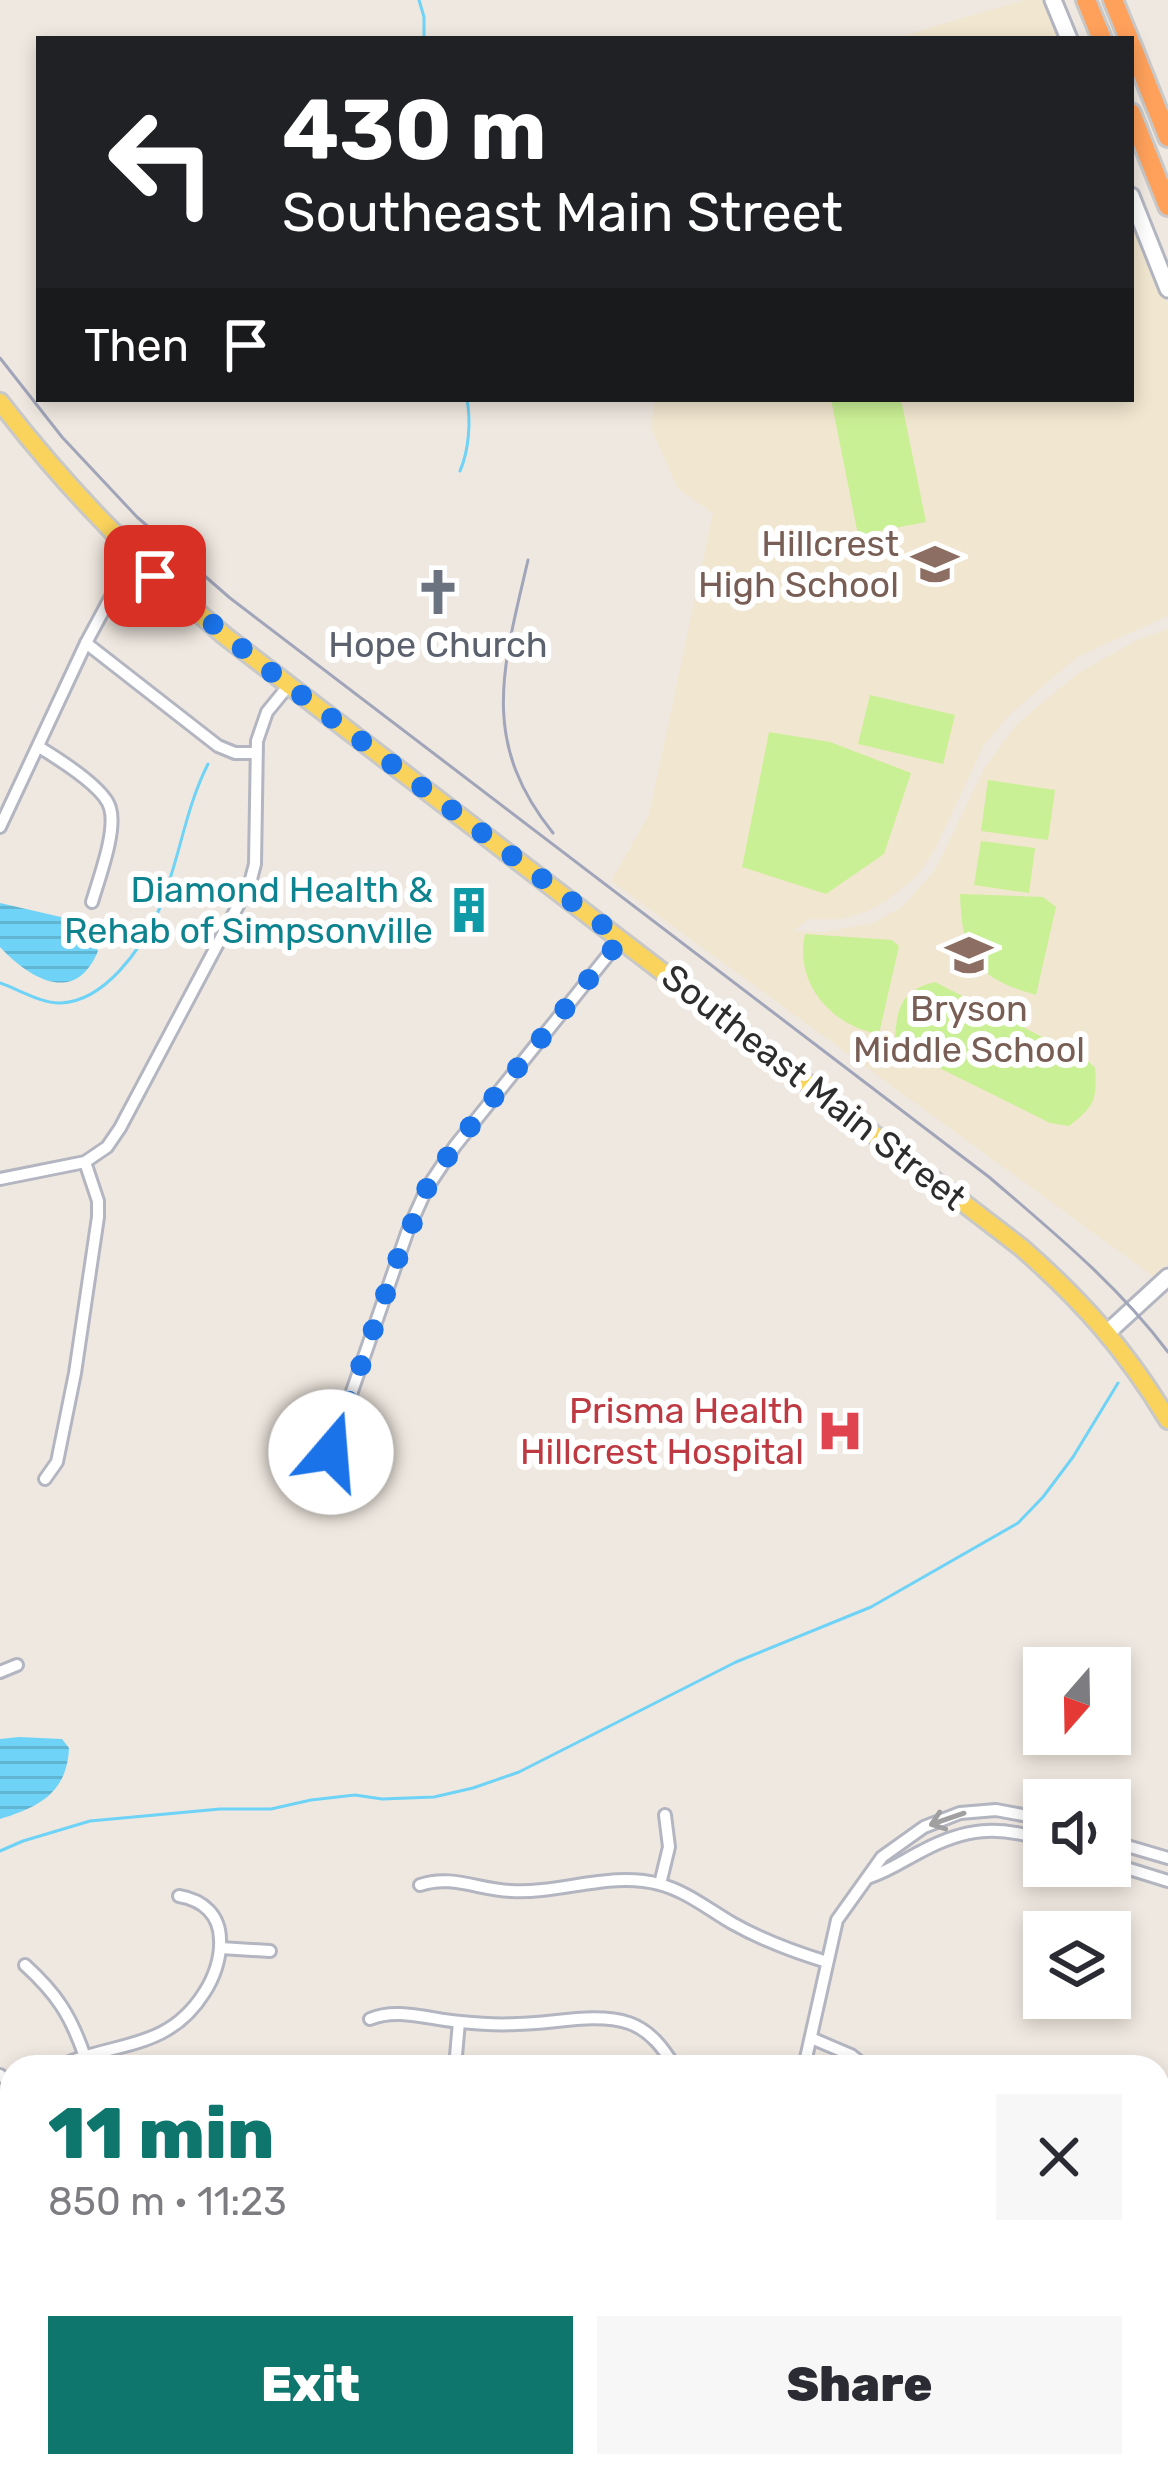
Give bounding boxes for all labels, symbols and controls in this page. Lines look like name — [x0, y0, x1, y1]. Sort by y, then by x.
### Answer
text: 430 m — [282, 80, 547, 180]
icon: left — [84, 84, 240, 240]
text: Southeast Main Street — [282, 181, 843, 245]
icon: arrive — [213, 312, 279, 378]
text: Then — [84, 319, 189, 372]
place label: Hillcrest High School — [698, 522, 899, 606]
pin — [104, 525, 206, 627]
school or university icon: Hillcrest High School — [910, 539, 960, 589]
icon: arrive — [122, 543, 188, 609]
church icon: Hope Church — [413, 567, 463, 617]
place label: Hope Church — [328, 623, 548, 666]
place label: Diamond Health & Rehab of Simpsonville — [64, 868, 433, 952]
building icon: Diamond Health & Rehab of Simpsonville — [444, 885, 494, 935]
school or university icon: Bryson Middle School — [944, 930, 994, 980]
street label: Southeast Main Street — [653, 955, 975, 1219]
place label: Bryson Middle School — [853, 987, 1085, 1071]
position arrow — [268, 1389, 394, 1515]
place label: Prisma Health Hillcrest Hospital — [520, 1389, 804, 1473]
hospital icon: Prisma Health Hillcrest Hospital — [815, 1406, 865, 1456]
north arrow — [1023, 1647, 1131, 1755]
map controls — [1023, 1647, 1131, 2019]
button: sound — [1023, 1779, 1131, 1887]
one-way arrow — [929, 1810, 966, 1831]
button: layers — [1023, 1911, 1131, 2019]
text: 11 min — [48, 2091, 274, 2176]
button: close — [996, 2094, 1122, 2220]
text: 850 m · 11:23 — [48, 2179, 287, 2225]
button: Exit — [48, 2316, 573, 2454]
button: Share — [597, 2316, 1122, 2454]

